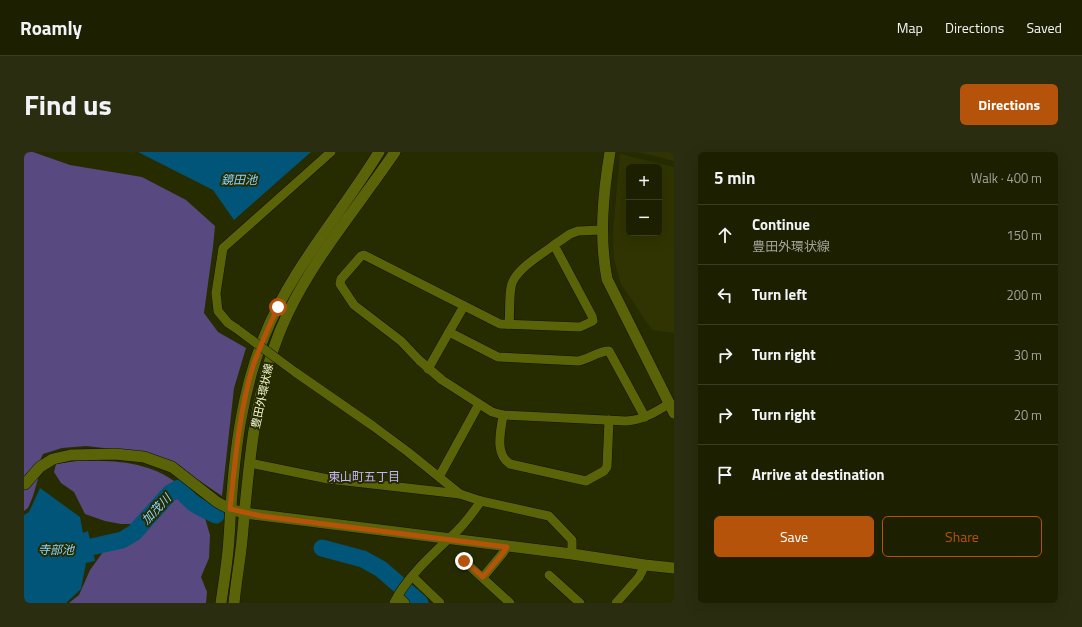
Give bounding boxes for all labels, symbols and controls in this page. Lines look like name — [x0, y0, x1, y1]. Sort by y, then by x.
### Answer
text: Roamly — [20, 13, 82, 42]
text: Map — [897, 17, 923, 38]
text: Directions — [945, 17, 1004, 38]
text: Saved — [1026, 17, 1062, 38]
text: Find us — [24, 83, 112, 126]
button: Directions — [960, 84, 1058, 125]
map controls — [626, 164, 662, 236]
button: + — [626, 164, 662, 200]
text: 5 min — [714, 165, 755, 191]
text: Walk · 400 m — [971, 168, 1042, 188]
water label: 鏡田池 — [221, 170, 258, 189]
button: − — [626, 200, 662, 236]
text: Continue — [752, 213, 810, 236]
icon: ahead — [714, 224, 736, 246]
text: 150 m — [1006, 225, 1042, 245]
text: 豊田外環状線 — [752, 236, 830, 256]
text: Turn left — [752, 283, 807, 306]
icon: left — [714, 284, 736, 306]
text: 200 m — [1006, 285, 1042, 305]
route start — [269, 298, 287, 316]
text: Turn right — [752, 343, 816, 366]
icon: right — [714, 344, 736, 366]
text: 30 m — [1014, 345, 1042, 365]
street label: 豊田外環状線 — [247, 362, 277, 430]
text: Turn right — [752, 403, 816, 426]
icon: right — [714, 404, 736, 426]
text: 20 m — [1014, 405, 1042, 425]
text: Arrive at destination — [752, 463, 885, 486]
icon: arrive — [714, 464, 736, 486]
district label: 東山町五丁目 — [328, 467, 400, 486]
water label: 加茂川 — [137, 488, 177, 529]
button: Save — [714, 516, 874, 557]
button: Share — [882, 516, 1042, 557]
water label: 寺部池 — [38, 540, 75, 559]
route end — [455, 552, 473, 570]

